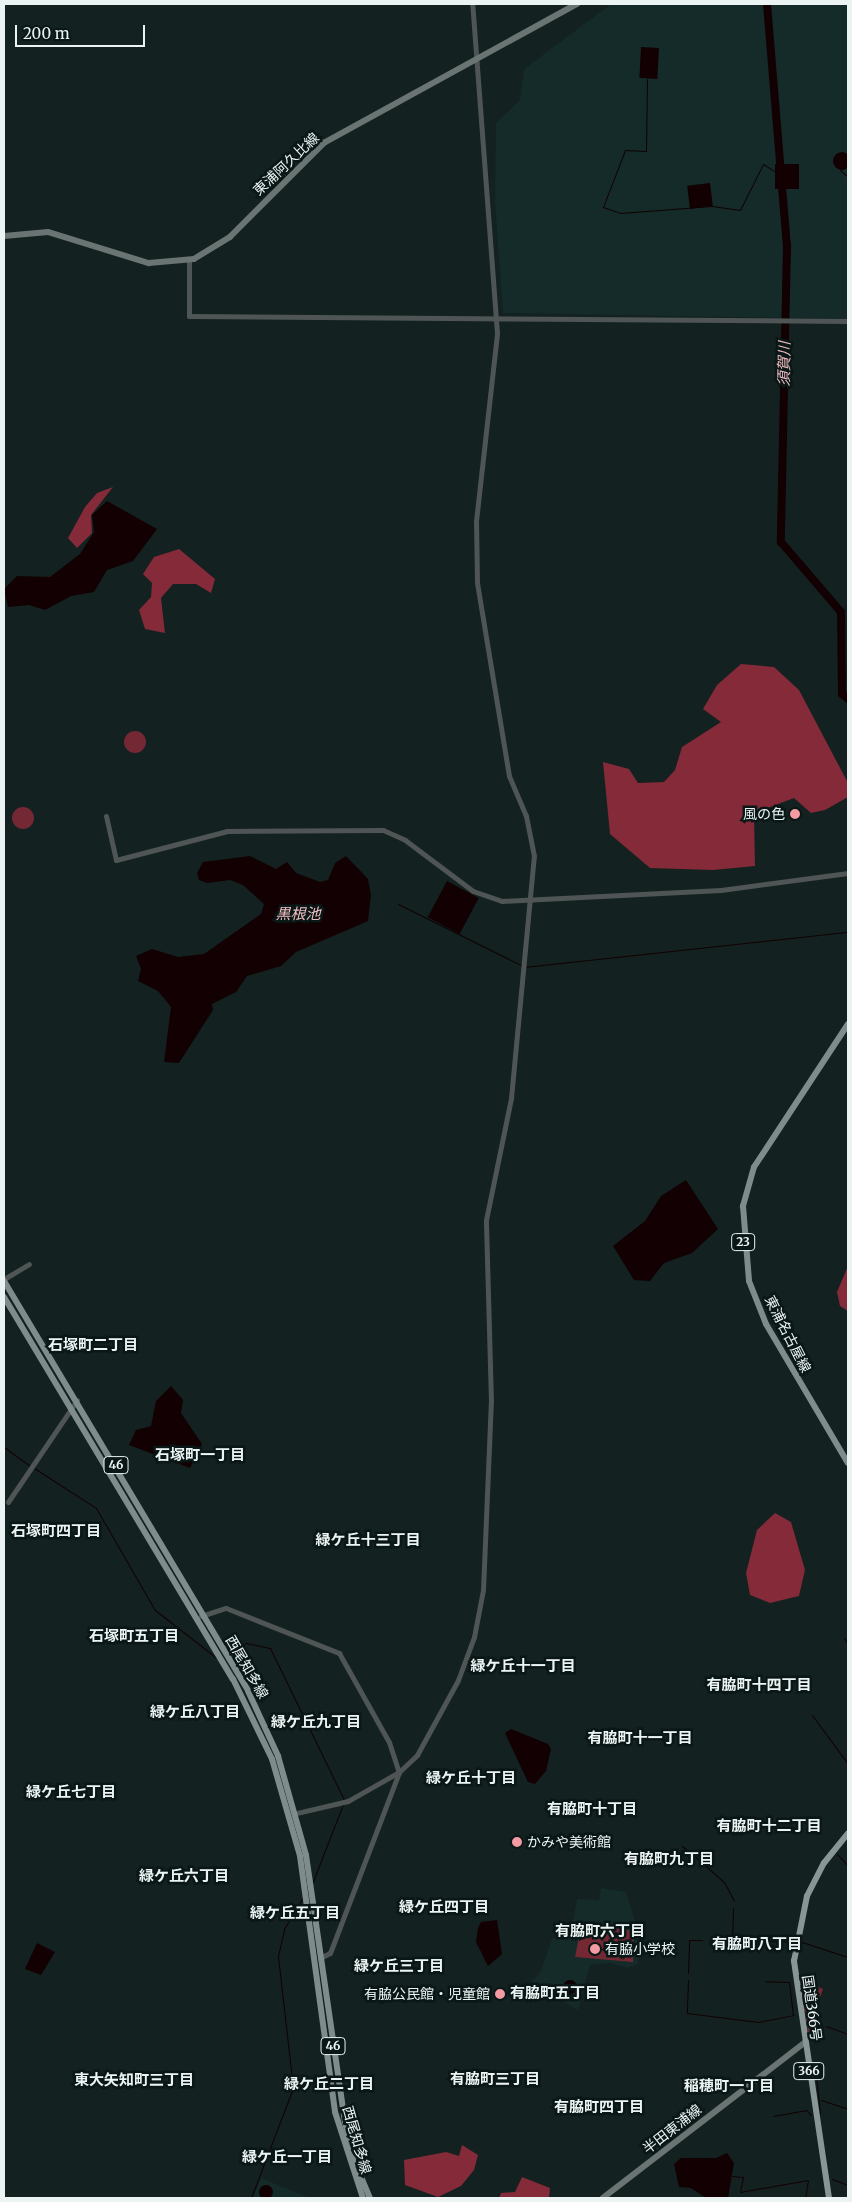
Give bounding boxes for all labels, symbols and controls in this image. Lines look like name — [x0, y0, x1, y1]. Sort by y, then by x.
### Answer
scale bar — [18, 15, 148, 47]
text: 200 m — [23, 24, 70, 43]
street label: 東浦阿久比線 — [250, 129, 322, 199]
water label: 須賀川 — [775, 341, 793, 387]
place label: 風の色 — [743, 806, 785, 822]
marker: 風の色 — [789, 808, 801, 820]
water label: 黒根池 — [276, 905, 320, 923]
road number: 23 — [730, 1232, 756, 1252]
street label: 東浦名古屋線 — [761, 1293, 815, 1375]
district label: 石塚町二丁目 — [48, 1336, 138, 1354]
district label: 石塚町一丁目 — [155, 1446, 245, 1464]
road number: 46 — [104, 1456, 128, 1474]
district label: 石塚町四丁目 — [11, 1522, 101, 1540]
district label: 緑ケ丘十三丁目 — [316, 1531, 420, 1549]
district label: 石塚町五丁目 — [89, 1627, 179, 1645]
street label: 西尾知多線 — [222, 1632, 272, 1702]
district label: 緑ケ丘十一丁目 — [471, 1657, 575, 1675]
district label: 有脇町十四丁目 — [707, 1676, 811, 1694]
district label: 緑ケ丘八丁目 — [150, 1703, 240, 1721]
district label: 緑ケ丘九丁目 — [271, 1713, 361, 1731]
district label: 有脇町十一丁目 — [588, 1729, 692, 1747]
district label: 緑ケ丘十丁目 — [426, 1769, 516, 1787]
district label: 緑ケ丘七丁目 — [26, 1783, 116, 1801]
district label: 有脇町十丁目 — [547, 1800, 637, 1818]
district label: 有脇町十二丁目 — [717, 1817, 821, 1835]
place label: かみや美術館 — [527, 1834, 611, 1850]
marker: かみや美術館 — [511, 1836, 523, 1848]
district label: 有脇町九丁目 — [624, 1850, 714, 1868]
district label: 緑ケ丘六丁目 — [139, 1867, 229, 1885]
district label: 緑ケ丘四丁目 — [399, 1898, 489, 1916]
district label: 緑ケ丘五丁目 — [250, 1904, 340, 1922]
district label: 有脇町六丁目 — [555, 1922, 645, 1940]
district label: 有脇町八丁目 — [712, 1935, 802, 1953]
place label: 有脇小学校 — [605, 1941, 675, 1957]
marker: 有脇小学校 — [589, 1943, 601, 1955]
district label: 緑ケ丘三丁目 — [354, 1957, 444, 1975]
street label: 国道366号 — [799, 1974, 825, 2042]
district label: 有脇町五丁目 — [510, 1984, 600, 2002]
place label: 有脇公民館・児童館 — [364, 1986, 490, 2002]
marker: 有脇公民館・児童館 — [494, 1988, 506, 2000]
road number: 46 — [320, 2036, 346, 2056]
road number: 366 — [793, 2062, 825, 2080]
district label: 有脇町三丁目 — [450, 2070, 540, 2088]
district label: 東大矢知町三丁目 — [74, 2071, 194, 2089]
district label: 緑ケ丘二丁目 — [284, 2075, 374, 2093]
district label: 稲穂町一丁目 — [684, 2077, 774, 2095]
district label: 有脇町四丁目 — [554, 2098, 644, 2116]
street label: 半田東浦線 — [639, 2101, 705, 2157]
street label: 西尾知多線 — [339, 2104, 375, 2176]
district label: 緑ケ丘一丁目 — [242, 2148, 332, 2166]

